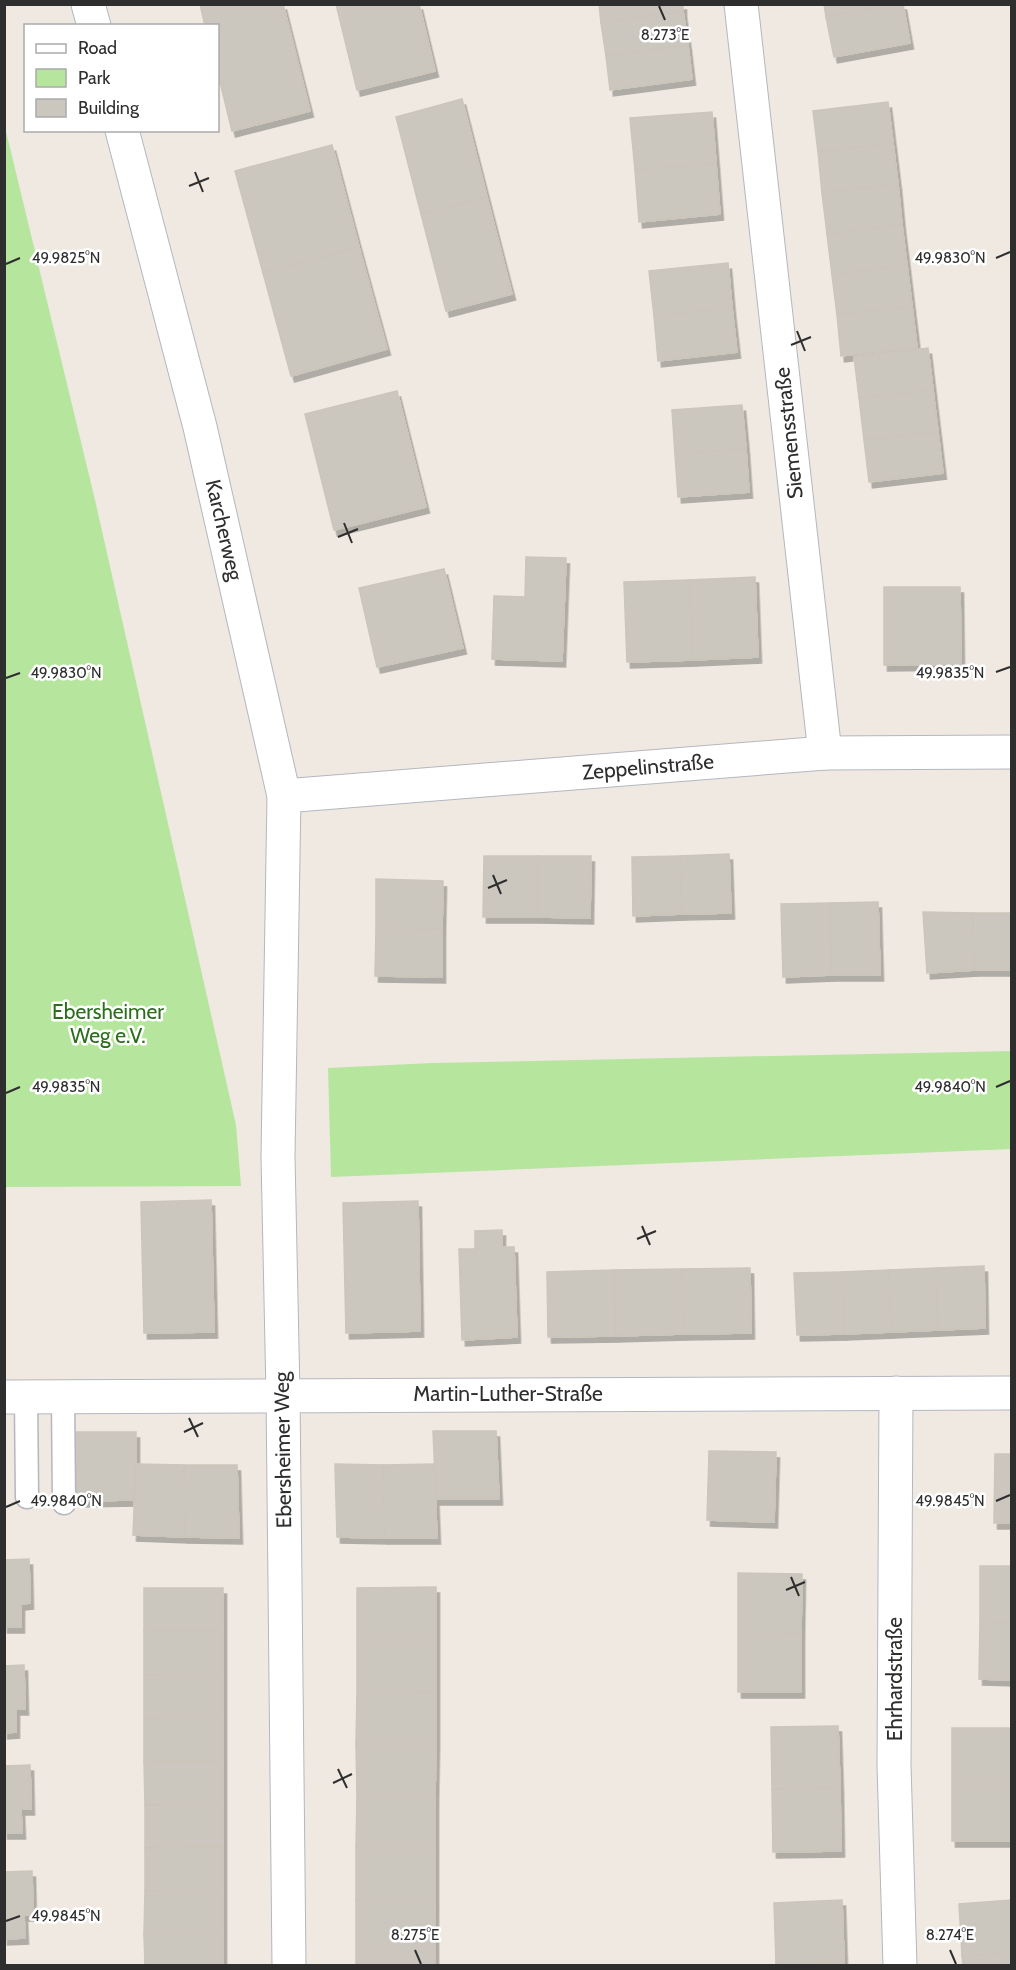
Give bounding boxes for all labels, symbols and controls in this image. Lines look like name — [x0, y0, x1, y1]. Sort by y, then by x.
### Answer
legend — [24, 24, 219, 132]
text: 8.273°E — [641, 26, 689, 44]
text: Road — [78, 37, 117, 59]
text: Park — [78, 67, 111, 89]
text: Building — [78, 97, 140, 119]
text: 49.9825°N — [32, 249, 100, 267]
text: 49.9830°N — [914, 249, 986, 267]
street label: Siemensstraße — [769, 366, 808, 500]
street label: Karcherweg — [201, 477, 248, 583]
text: 49.9830°N — [30, 664, 102, 682]
text: 49.9835°N — [916, 664, 984, 682]
street label: Zeppelinstraße — [581, 748, 715, 785]
park label: Ebersheimer Weg e.V. — [52, 999, 164, 1048]
text: 49.9835°N — [32, 1078, 100, 1096]
text: 49.9840°N — [914, 1078, 986, 1096]
street label: Ebersheimer Weg — [269, 1371, 296, 1529]
street label: Martin-Luther-Straße — [413, 1381, 603, 1406]
text: 49.9840°N — [30, 1492, 102, 1510]
text: 49.9845°N — [915, 1492, 985, 1510]
street label: Ehrhardstraße — [882, 1617, 907, 1741]
text: 49.9845°N — [31, 1907, 101, 1925]
text: 8.275°E — [391, 1926, 439, 1944]
text: 8.274°E — [926, 1926, 974, 1944]

